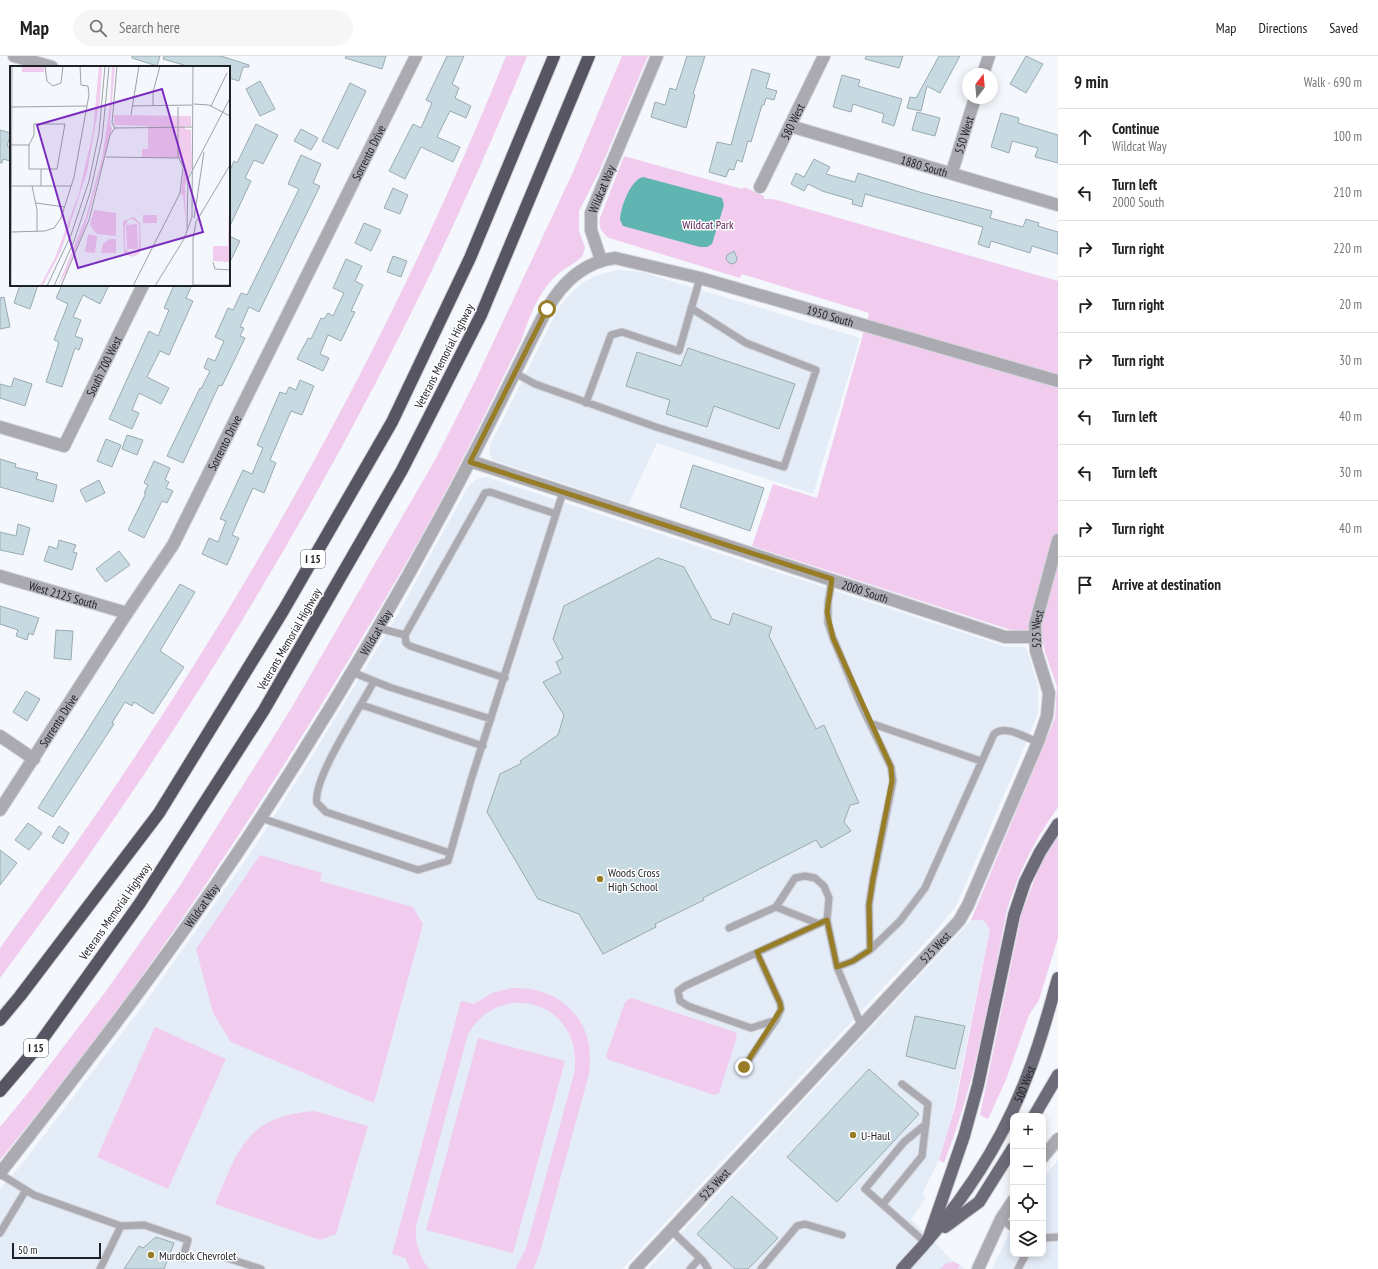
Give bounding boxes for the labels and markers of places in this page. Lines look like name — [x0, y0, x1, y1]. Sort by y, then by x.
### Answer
place label: Woods Cross High School — [608, 865, 660, 894]
marker: Woods Cross High School — [595, 874, 605, 884]
place label: U-Haul — [861, 1128, 890, 1143]
marker: U-Haul — [848, 1130, 858, 1140]
place label: Murdock Chevrolet — [159, 1248, 237, 1263]
marker: Murdock Chevrolet — [146, 1250, 156, 1260]

